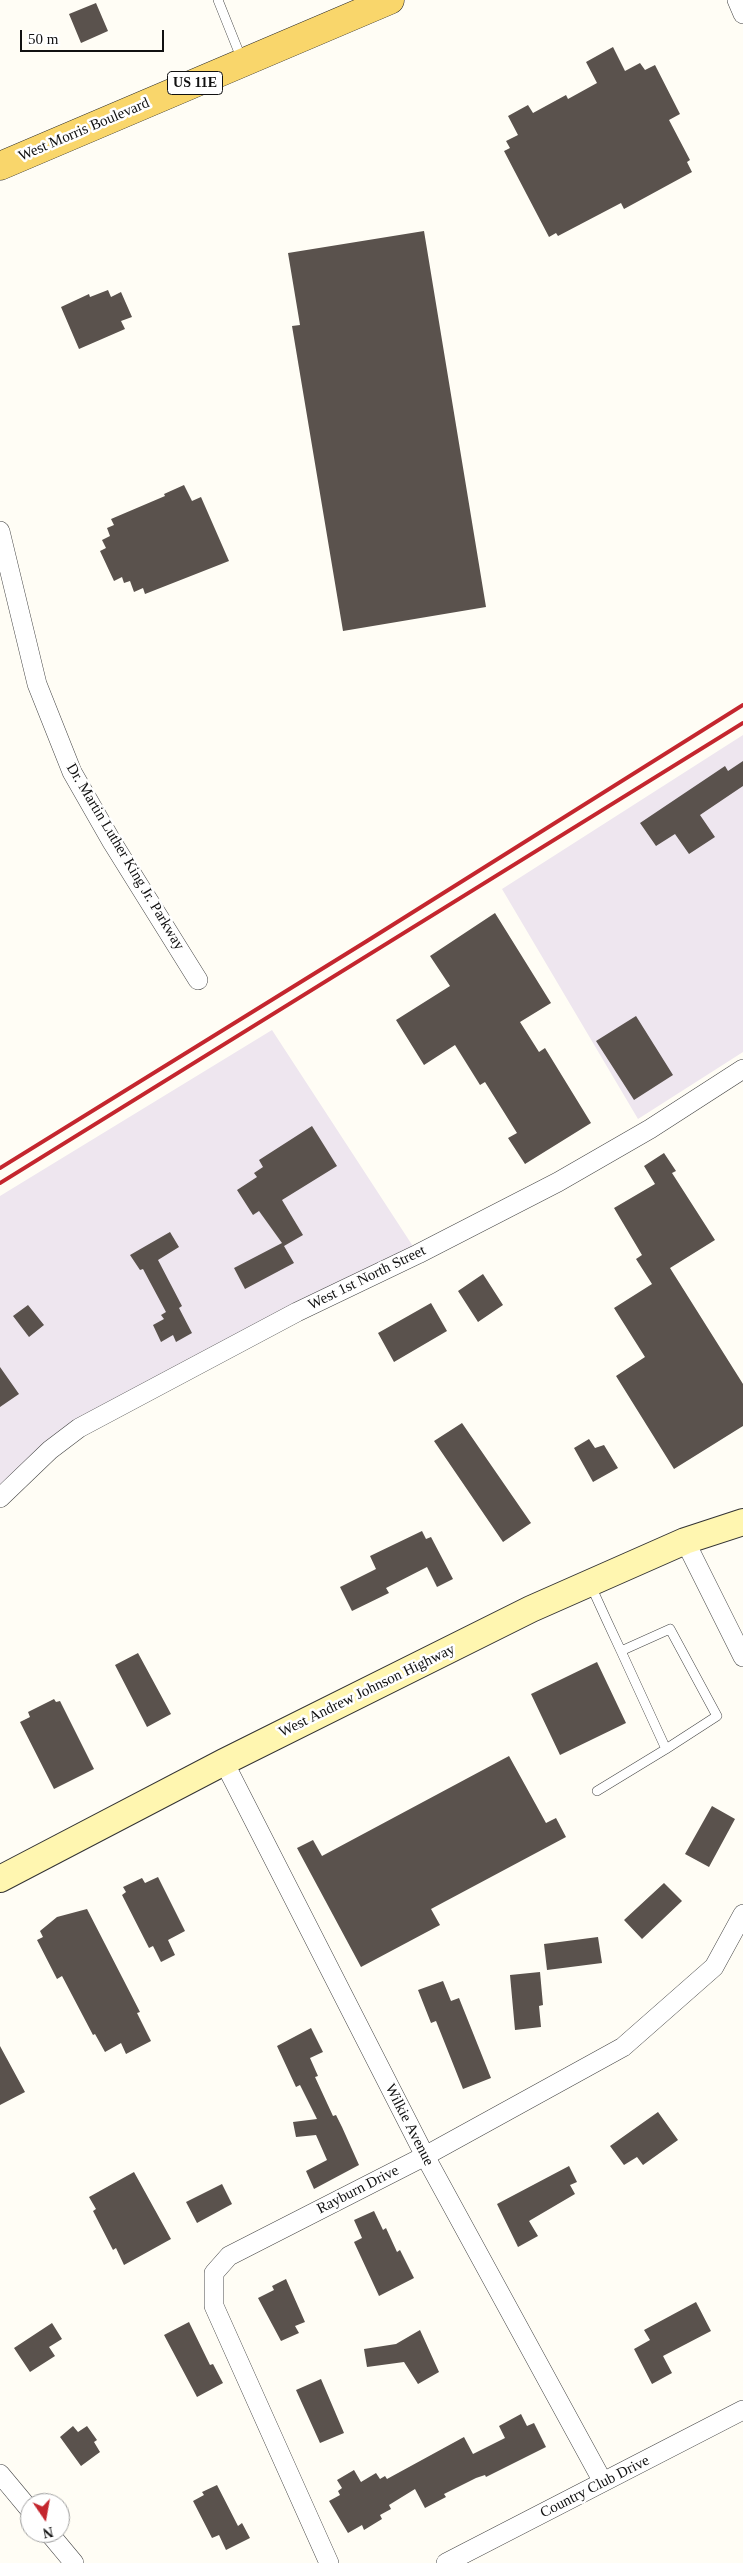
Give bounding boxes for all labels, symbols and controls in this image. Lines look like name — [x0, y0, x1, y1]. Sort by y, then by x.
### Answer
scale bar — [22, 20, 166, 52]
text: 50 m — [28, 31, 58, 47]
road number: US 11E — [168, 72, 222, 95]
street label: West Morris Boulevard — [16, 94, 152, 166]
street label: Dr. Martin Luther King Jr. Parkway — [62, 760, 188, 954]
street label: West 1st North Street — [305, 1242, 429, 1314]
street label: West Andrew Johnson Highway — [276, 1641, 458, 1741]
street label: Wilkie Avenue — [381, 2081, 437, 2169]
street label: Rayburn Drive — [314, 2162, 402, 2218]
street label: Country Club Drive — [537, 2452, 653, 2522]
north arrow — [20, 2493, 70, 2543]
text: N — [42, 2524, 55, 2541]

